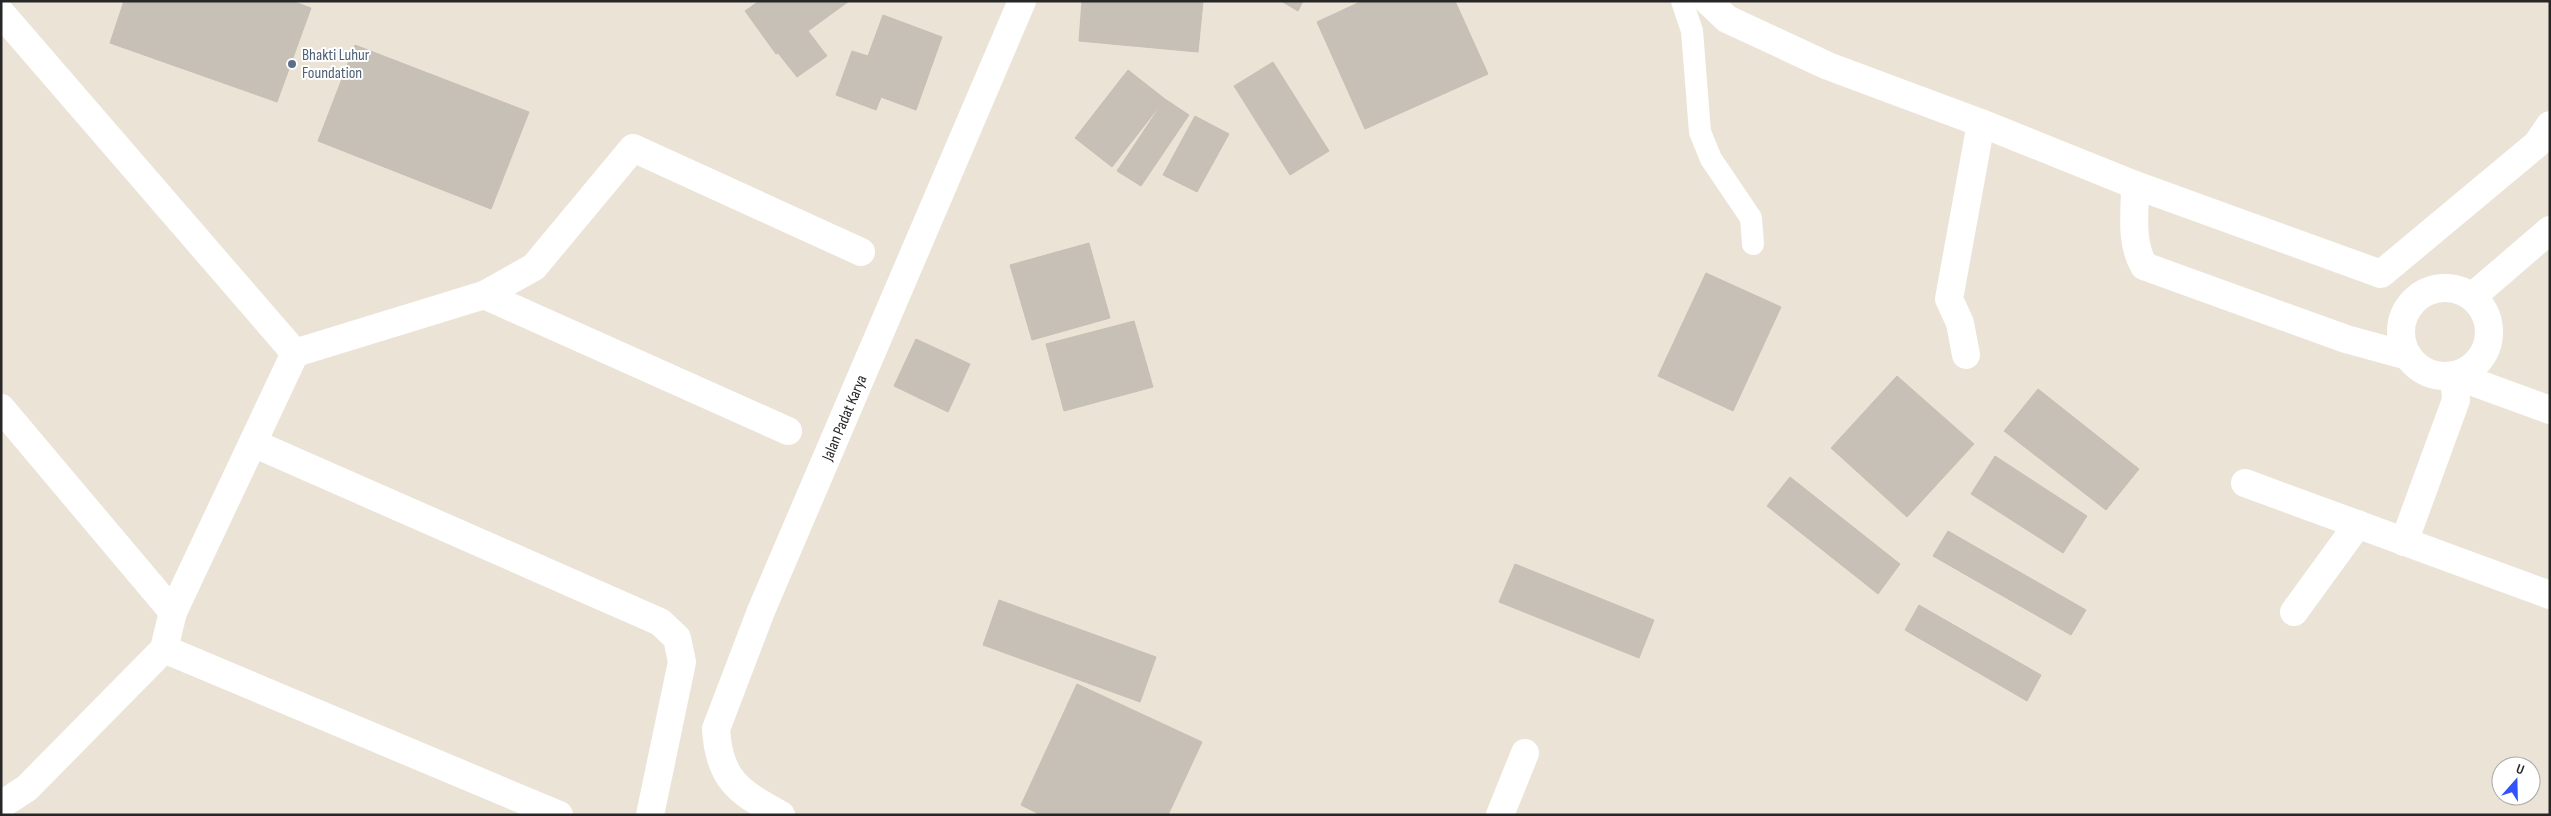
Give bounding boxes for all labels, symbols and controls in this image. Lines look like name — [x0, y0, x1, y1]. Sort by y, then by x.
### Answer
place label: Bhakti Luhur Foundation — [302, 46, 370, 83]
marker: Bhakti Luhur Foundation — [286, 58, 298, 70]
street label: Jalan Padat Karya — [818, 372, 872, 465]
north arrow — [2491, 756, 2541, 806]
text: U — [2514, 760, 2527, 778]

